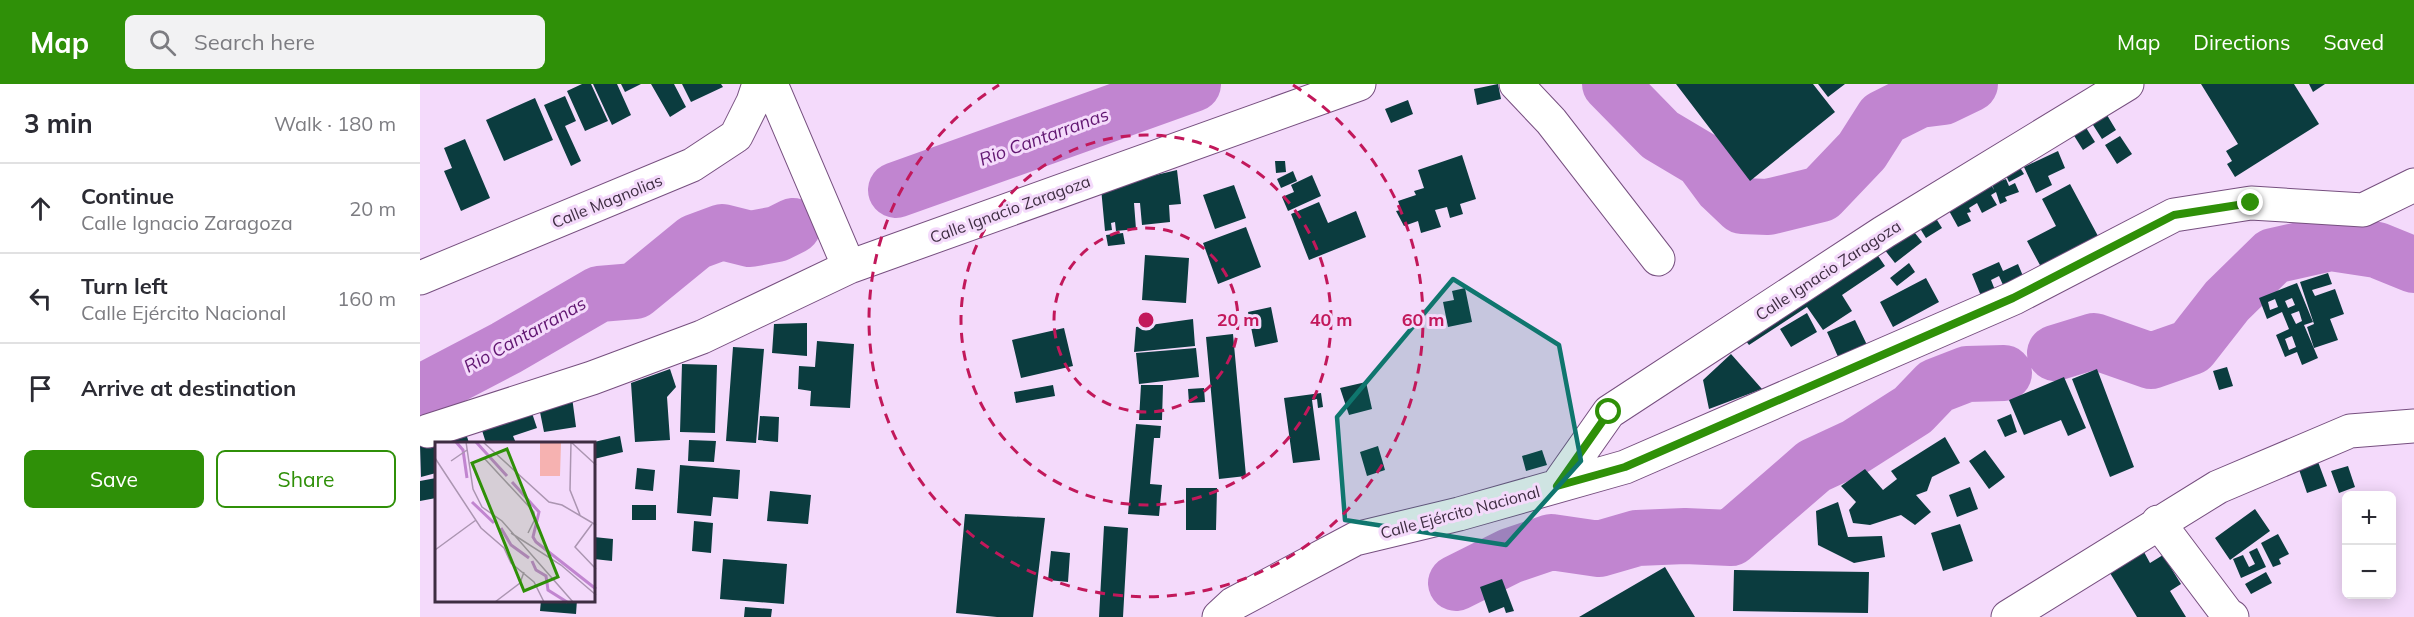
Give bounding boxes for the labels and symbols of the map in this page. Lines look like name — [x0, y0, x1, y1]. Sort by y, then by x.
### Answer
water label: Rio Cantarranas — [976, 102, 1112, 171]
street label: Calle Magnolias — [549, 170, 665, 232]
street label: Calle Ignacio Zaragoza — [927, 171, 1093, 247]
route end — [2237, 189, 2263, 215]
street label: Calle Ignacio Zaragoza — [1752, 215, 1904, 325]
water label: Rio Cantarranas — [460, 291, 590, 378]
text: 20 m — [1217, 308, 1259, 331]
text: 40 m — [1310, 308, 1352, 331]
text: 60 m — [1402, 308, 1444, 331]
centre of rings — [1136, 310, 1156, 330]
route start — [1595, 398, 1621, 424]
inset map — [435, 442, 596, 602]
street label: Calle Ejército Nacional — [1378, 481, 1542, 543]

